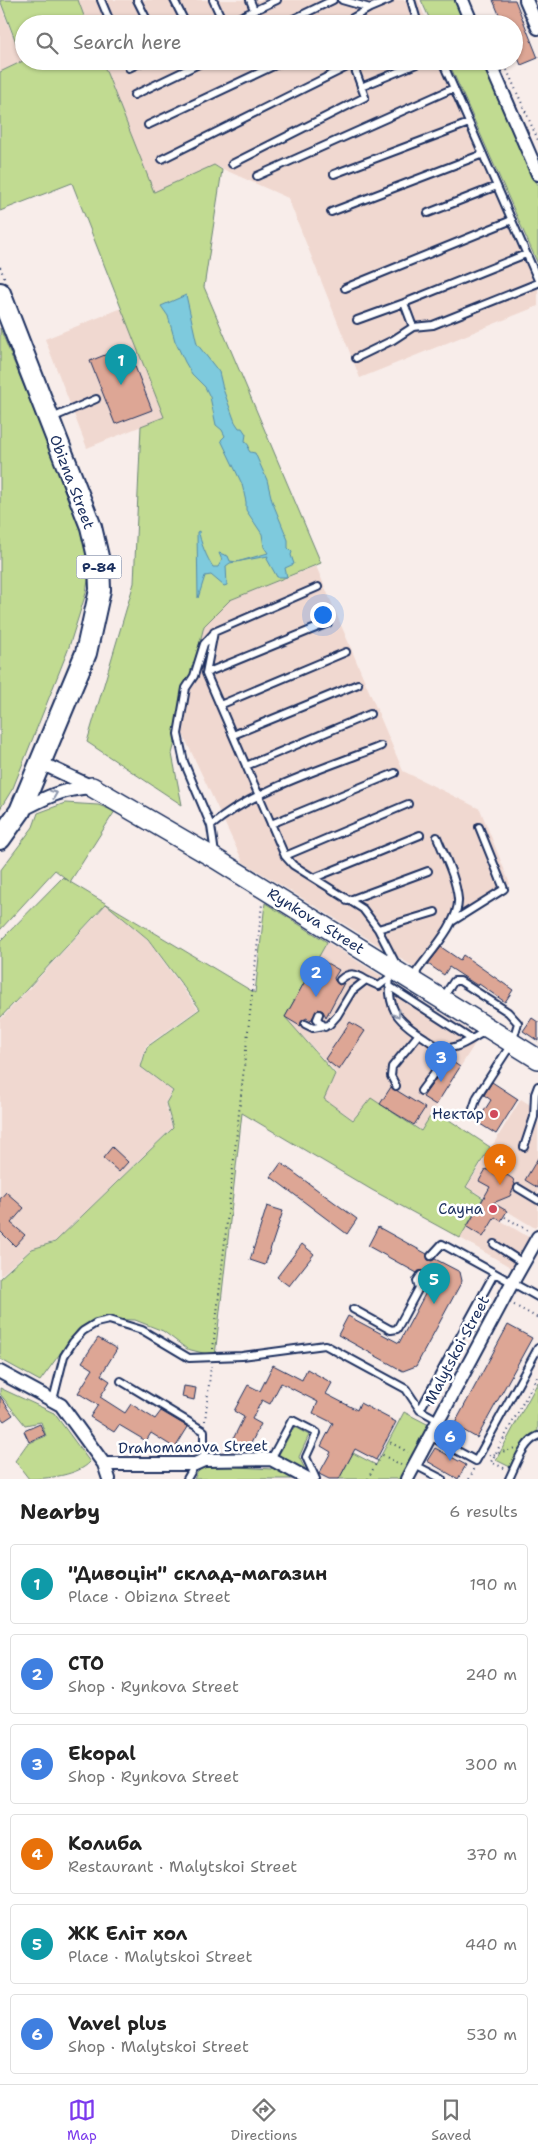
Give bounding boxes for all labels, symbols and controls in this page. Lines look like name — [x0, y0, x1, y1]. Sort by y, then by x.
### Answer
search box — [15, 15, 523, 70]
icon: search — [33, 29, 61, 57]
text: Search here — [73, 30, 182, 55]
pin: 1 — [105, 344, 137, 385]
street label: Obizna Street — [45, 432, 99, 532]
road number: Р-84 — [76, 556, 122, 578]
your location — [310, 602, 336, 628]
one-way arrow — [50, 790, 58, 800]
street label: Rynkova Street — [264, 883, 368, 959]
pin: 2 — [300, 956, 332, 997]
one-way arrow — [390, 1009, 400, 1018]
pin: 3 — [425, 1041, 457, 1082]
place label: Нектар — [432, 1104, 484, 1124]
marker: Нектар — [488, 1108, 500, 1120]
pin: 4 — [484, 1144, 516, 1185]
place label: Сауна — [438, 1199, 484, 1219]
marker: Сауна — [487, 1203, 499, 1215]
pin: 5 — [418, 1263, 450, 1304]
street label: Malytskoi Street — [420, 1292, 494, 1408]
pin: 6 — [434, 1420, 466, 1461]
street label: Drahomanova Street — [118, 1436, 268, 1458]
text: Nearby — [20, 1498, 100, 1526]
text: 6 results — [449, 1501, 518, 1522]
text: "Дивоцін" склад-магазин — [68, 1561, 327, 1586]
text: 1 — [33, 1574, 41, 1595]
text: 190 m — [470, 1574, 517, 1595]
text: Place · Obizna Street — [68, 1586, 231, 1607]
text: СТО — [68, 1651, 104, 1676]
text: 2 — [31, 1664, 43, 1685]
text: 240 m — [465, 1664, 517, 1685]
text: Shop · Rynkova Street — [68, 1676, 239, 1697]
text: Ekopal — [68, 1741, 136, 1766]
text: 3 — [31, 1754, 43, 1775]
text: 300 m — [465, 1754, 517, 1775]
text: Shop · Rynkova Street — [68, 1766, 239, 1787]
text: Колиба — [68, 1831, 142, 1856]
text: 4 — [31, 1844, 43, 1865]
text: 370 m — [466, 1844, 517, 1865]
text: Restaurant · Malytskoi Street — [68, 1856, 297, 1877]
text: ЖК Еліт хол — [68, 1921, 187, 1946]
text: 5 — [32, 1934, 42, 1955]
text: 440 m — [465, 1934, 517, 1955]
text: Place · Malytskoi Street — [68, 1946, 252, 1967]
text: Vavel plus — [68, 2011, 167, 2036]
text: 6 — [31, 2024, 43, 2045]
text: 530 m — [467, 2024, 517, 2045]
text: Shop · Malytskoi Street — [68, 2036, 249, 2057]
tab: Map — [67, 2096, 97, 2144]
tab: Directions — [231, 2096, 297, 2144]
tab: Saved — [431, 2096, 471, 2144]

